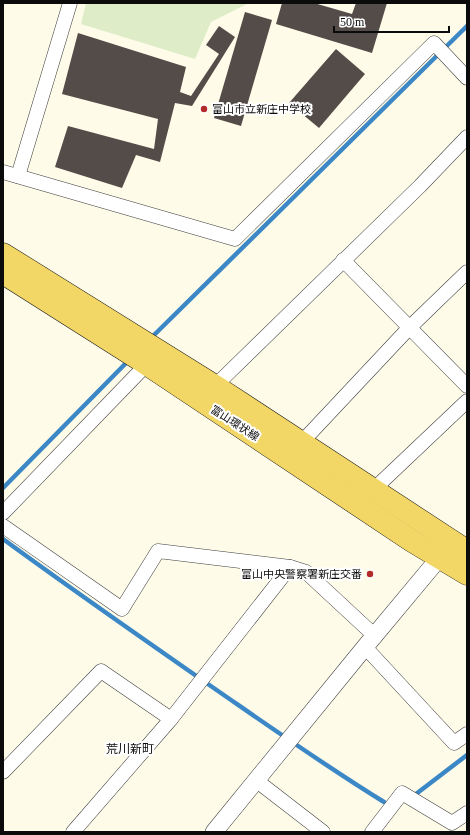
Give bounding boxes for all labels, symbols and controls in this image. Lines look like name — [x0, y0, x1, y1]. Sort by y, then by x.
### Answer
scale bar — [334, 8, 449, 34]
text: 50 m — [340, 15, 365, 29]
place label: 富山市立新庄中学校 — [212, 103, 311, 115]
marker: 富山市立新庄中学校 — [199, 104, 209, 114]
street label: 富山環状線 — [209, 403, 261, 443]
place label: 富山中央警察署新庄交番 — [241, 568, 362, 580]
marker: 富山中央警察署新庄交番 — [365, 569, 375, 579]
district label: 荒川新町 — [106, 742, 154, 756]

